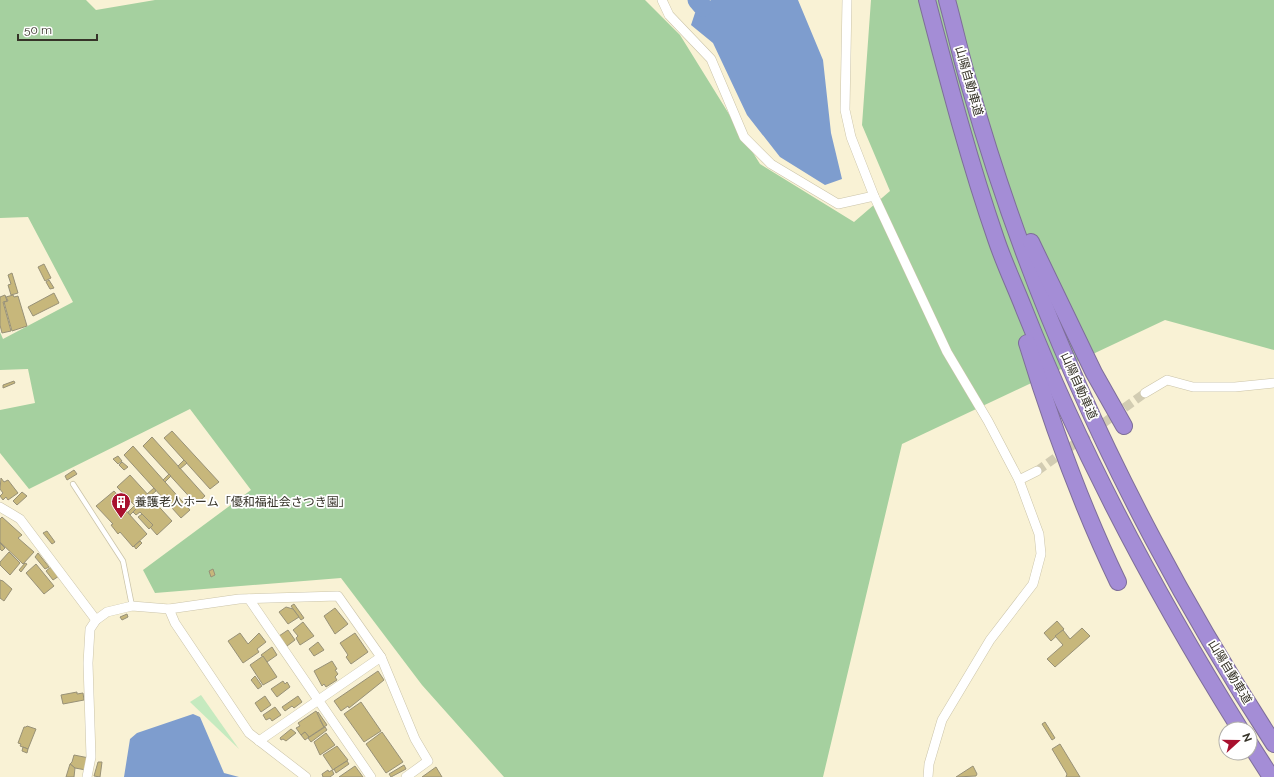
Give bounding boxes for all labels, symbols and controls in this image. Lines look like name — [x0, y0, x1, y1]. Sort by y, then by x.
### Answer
scale bar — [18, 16, 97, 42]
text: 50 m — [24, 23, 52, 37]
street label: 山陽自動車道 — [952, 44, 986, 118]
street label: 山陽自動車道 — [1058, 350, 1100, 422]
building icon: 養護老人ホーム「優和福祉会さつき園」 — [110, 491, 132, 519]
place label: 養護老人ホーム「優和福祉会さつき園」 — [135, 495, 351, 509]
street label: 山陽自動車道 — [1205, 638, 1255, 706]
north arrow — [1218, 721, 1258, 761]
text: N — [1239, 731, 1254, 744]

